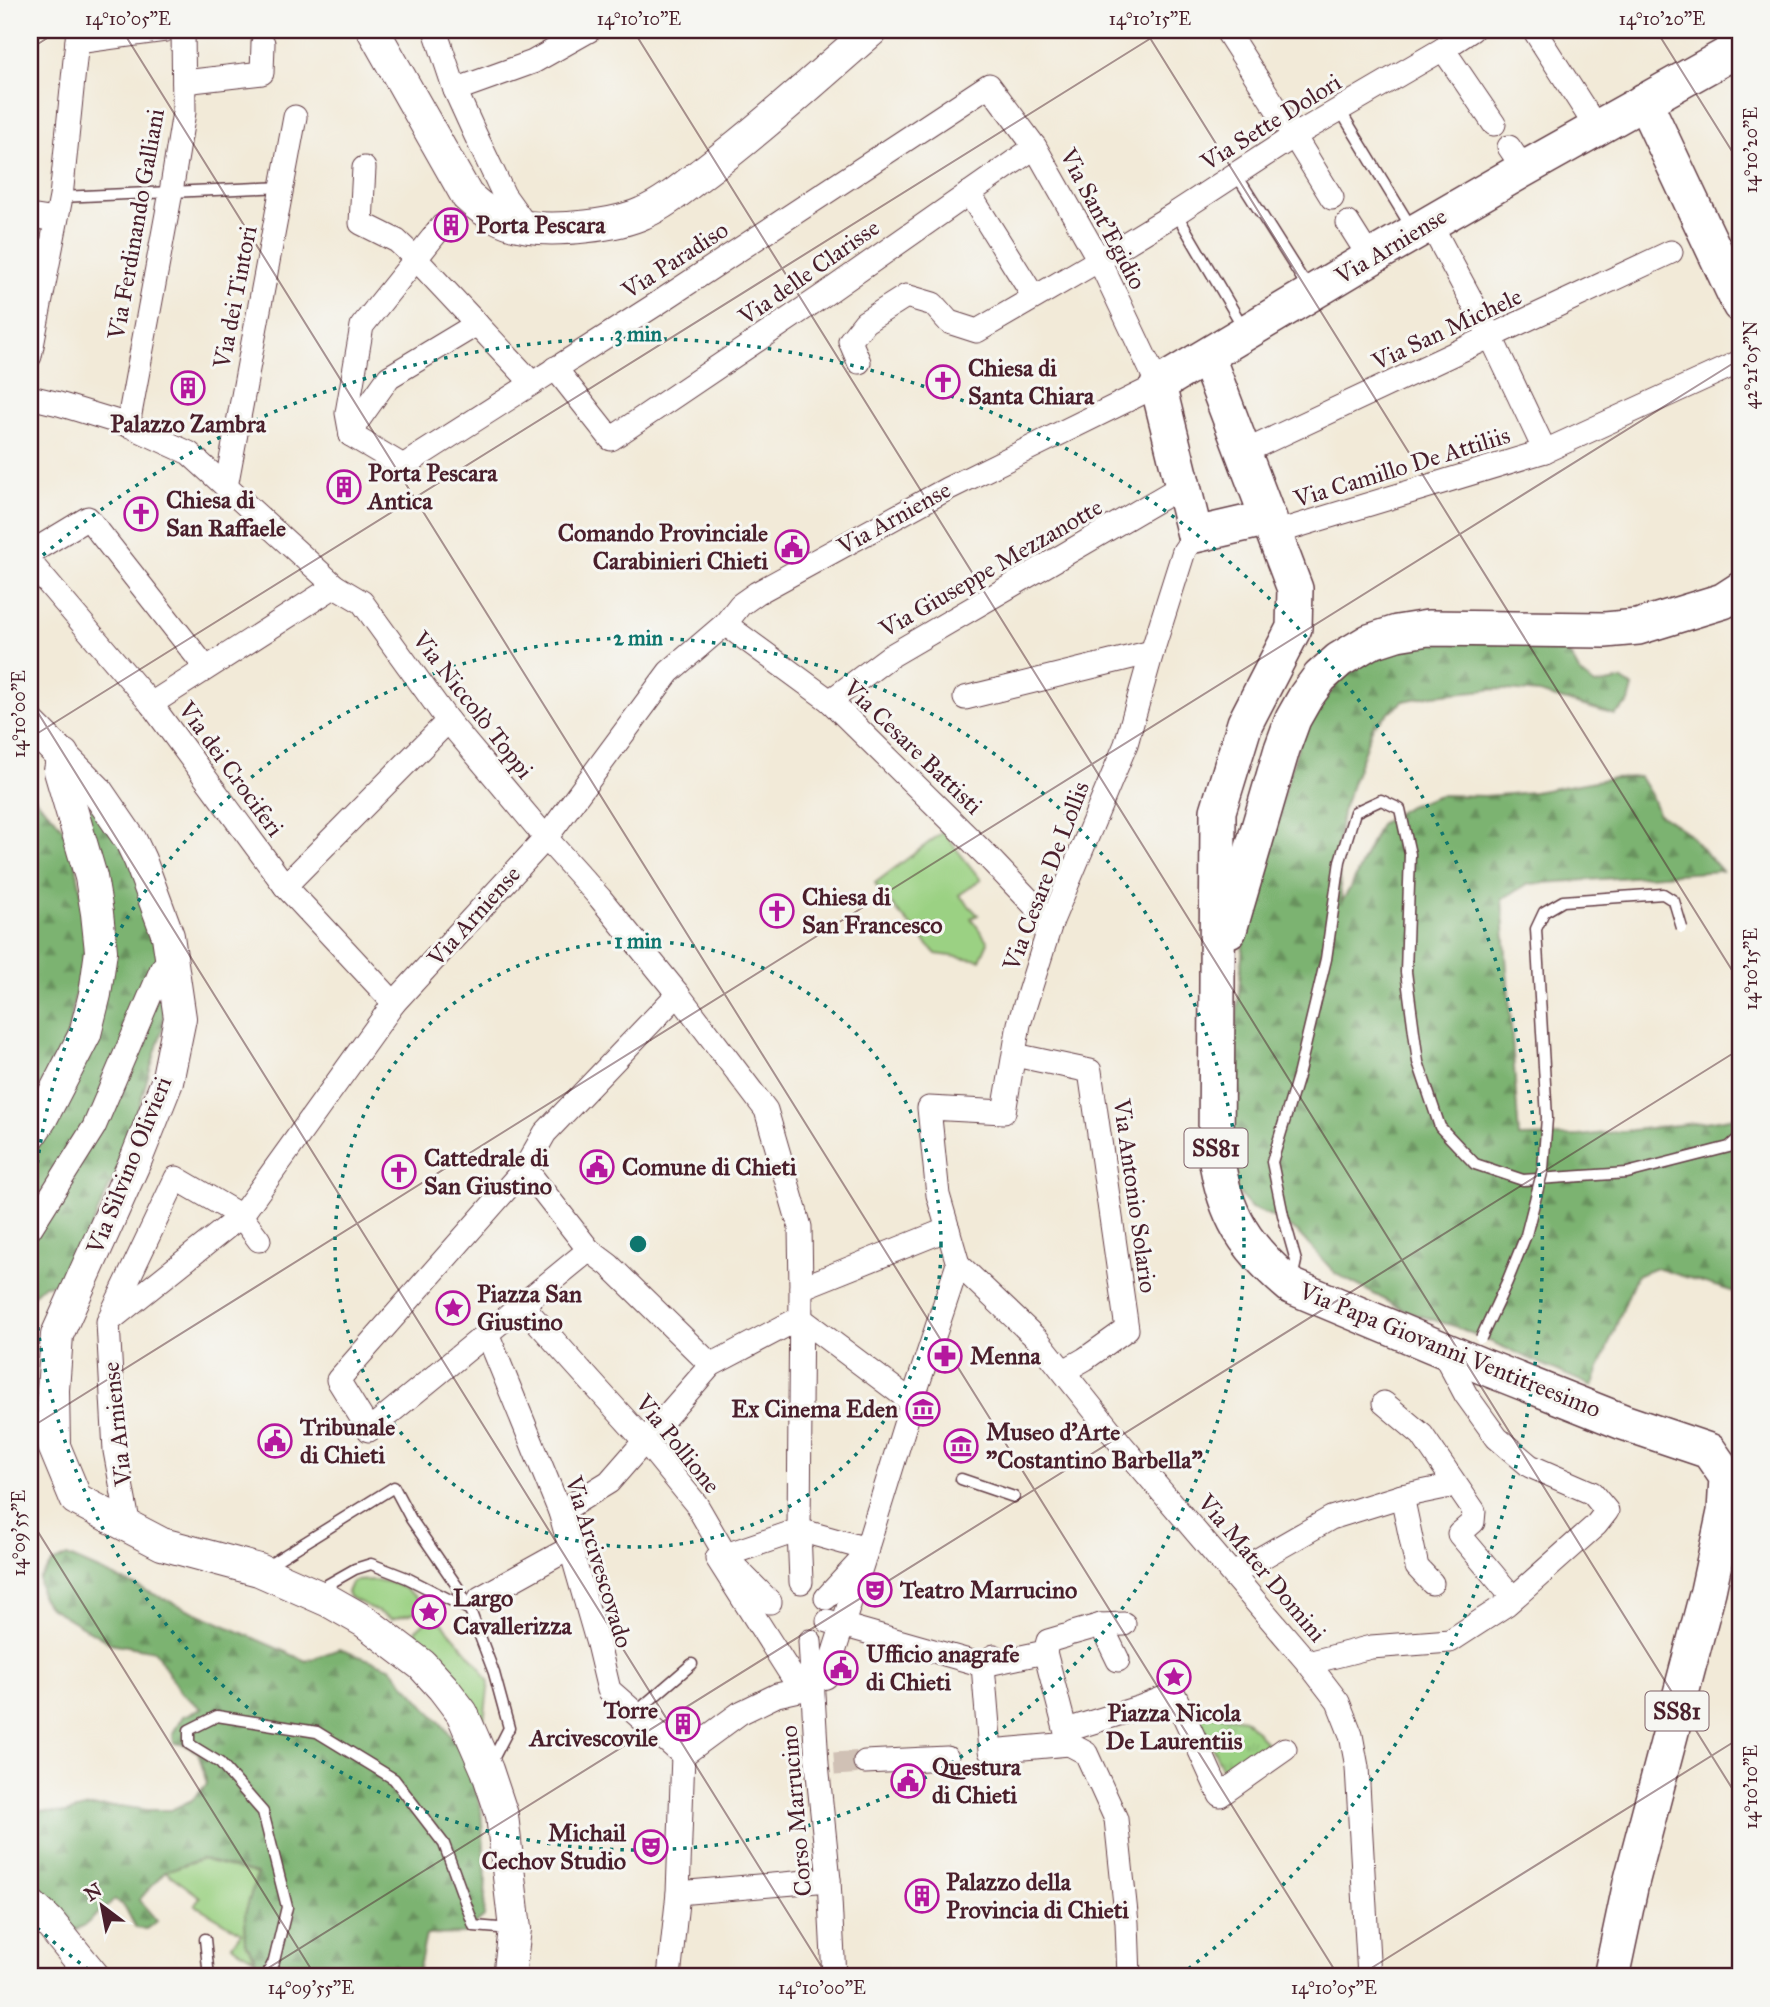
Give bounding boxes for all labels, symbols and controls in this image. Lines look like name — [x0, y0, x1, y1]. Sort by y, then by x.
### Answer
text: 14°10'05"E — [85, 8, 171, 30]
text: 14°10'10"E — [597, 8, 681, 30]
text: 14°10'15"E — [1109, 8, 1191, 30]
text: 14°10'20"E — [1619, 8, 1705, 30]
street label: Via Sette Dolori — [1194, 67, 1347, 178]
street label: Via Ferdinando Galliani — [101, 106, 171, 343]
text: 14°10'20"E — [1740, 107, 1762, 193]
street label: Via Sant'Egidio — [1053, 142, 1153, 295]
street label: Via Arniense — [1329, 201, 1452, 292]
building icon: Porta Pescara — [432, 206, 470, 244]
place label: Porta Pescara — [476, 210, 606, 240]
street label: Via delle Clarisse — [732, 212, 885, 332]
street label: Via Paradiso — [615, 215, 734, 306]
street label: Via dei Tintori — [206, 223, 264, 372]
street label: Via San Michele — [1366, 281, 1527, 377]
text: 3 min — [614, 321, 662, 347]
text: 42°21'05"N — [1740, 321, 1762, 409]
place label: Chiesa di Santa Chiara — [968, 353, 1095, 411]
church icon: Chiesa di Santa Chiara — [924, 363, 962, 401]
building icon: Palazzo Zambra — [169, 369, 207, 407]
place label: Palazzo Zambra — [110, 409, 267, 439]
street label: Via Camillo De Attiliis — [1289, 420, 1514, 514]
place label: Porta Pescara Antica — [366, 458, 498, 516]
building icon: Porta Pescara Antica — [325, 468, 363, 506]
street label: Via Arniense — [831, 475, 956, 562]
place label: Chiesa di San Raffaele — [166, 485, 286, 543]
street label: Via Giuseppe Mezzanotte — [873, 492, 1108, 645]
church icon: Chiesa di San Raffaele — [122, 495, 160, 533]
place label: Comando Provinciale Carabinieri Chieti — [558, 518, 768, 576]
public building icon: Comando Provinciale Carabinieri Chieti — [773, 528, 811, 566]
street label: Via Niccolò Toppi — [405, 624, 540, 785]
text: 2 min — [613, 625, 663, 651]
text: 14°10'00"E — [8, 670, 30, 758]
street label: Via Cesare Battisti — [837, 673, 989, 821]
street label: Via dei Crociferi — [171, 695, 290, 843]
street label: Via Cesare De Lollis — [996, 777, 1096, 976]
street label: Via Arniense — [420, 860, 527, 973]
place label: Chiesa di San Francesco — [802, 882, 943, 940]
church icon: Chiesa di San Francesco — [758, 892, 796, 930]
text: 1 min — [614, 928, 662, 954]
text: 14°10'15"E — [1740, 928, 1762, 1010]
street label: Via Silvino Olivieri — [79, 1072, 178, 1259]
street label: Via Antonio Solario — [1106, 1096, 1163, 1295]
road number: SS81 — [1184, 1128, 1248, 1168]
place label: Cattedrale di San Giustino — [424, 1143, 552, 1201]
public building icon: Comune di Chieti — [578, 1148, 616, 1186]
place label: Comune di Chieti — [622, 1152, 797, 1182]
church icon: Cattedrale di San Giustino — [380, 1153, 418, 1191]
centre of rings — [626, 1232, 650, 1256]
street label: Via Papa Giovanni Ventitreesimo — [1294, 1275, 1605, 1424]
place label: Piazza San Giustino — [477, 1279, 582, 1337]
place icon: Piazza San Giustino — [434, 1289, 472, 1327]
pharmacy icon: Menna — [926, 1337, 964, 1375]
place label: Menna — [970, 1341, 1041, 1371]
street label: Via Arniense — [96, 1360, 139, 1489]
street label: Via Pollione — [628, 1388, 727, 1500]
museum icon: Ex Cinema Eden — [904, 1390, 942, 1428]
place label: Ex Cinema Eden — [731, 1394, 898, 1424]
place label: Tribunale di Chieti — [299, 1412, 395, 1470]
place label: Museo d'Arte "Costantino Barbella" — [986, 1417, 1203, 1475]
public building icon: Tribunale di Chieti — [256, 1422, 294, 1460]
museum icon: Museo d'Arte "Costantino Barbella" — [942, 1427, 980, 1465]
street label: Via Arcivescovado — [558, 1471, 639, 1652]
street label: Via Mater Domini — [1191, 1487, 1333, 1648]
text: 14°09'55"E — [8, 1490, 30, 1576]
theatre icon: Teatro Marrucino — [856, 1571, 894, 1609]
place label: Teatro Marrucino — [899, 1575, 1077, 1605]
place label: Largo Cavallerizza — [453, 1583, 573, 1641]
place icon: Largo Cavallerizza — [410, 1593, 448, 1631]
place label: Ufficio anagrafe di Chieti — [866, 1639, 1019, 1697]
public building icon: Ufficio anagrafe di Chieti — [822, 1649, 860, 1687]
place icon: Piazza Nicola De Laurentiis — [1155, 1658, 1193, 1696]
road number: SS81 — [1646, 1692, 1708, 1730]
place label: Torre Arcivescovile — [528, 1695, 658, 1753]
place label: Piazza Nicola De Laurentiis — [1106, 1698, 1243, 1756]
building icon: Torre Arcivescovile — [664, 1705, 702, 1743]
street label: Corso Marrucino — [774, 1724, 818, 1898]
text: 14°10'10"E — [1740, 1745, 1762, 1829]
place label: Questura di Chieti — [932, 1752, 1022, 1810]
public building icon: Questura di Chieti — [889, 1762, 927, 1800]
place label: Michail Cechov Studio — [482, 1818, 627, 1876]
theatre icon: Michail Cechov Studio — [632, 1828, 670, 1866]
place label: Palazzo della Provincia di Chieti — [946, 1867, 1129, 1925]
north arrow — [66, 1870, 136, 1940]
building icon: Palazzo della Provincia di Chieti — [903, 1877, 941, 1915]
text: N — [80, 1878, 106, 1906]
text: 14°09'55"E — [268, 1977, 354, 1999]
text: 14°10'00"E — [778, 1977, 866, 1999]
text: 14°10'05"E — [1291, 1977, 1377, 1999]

